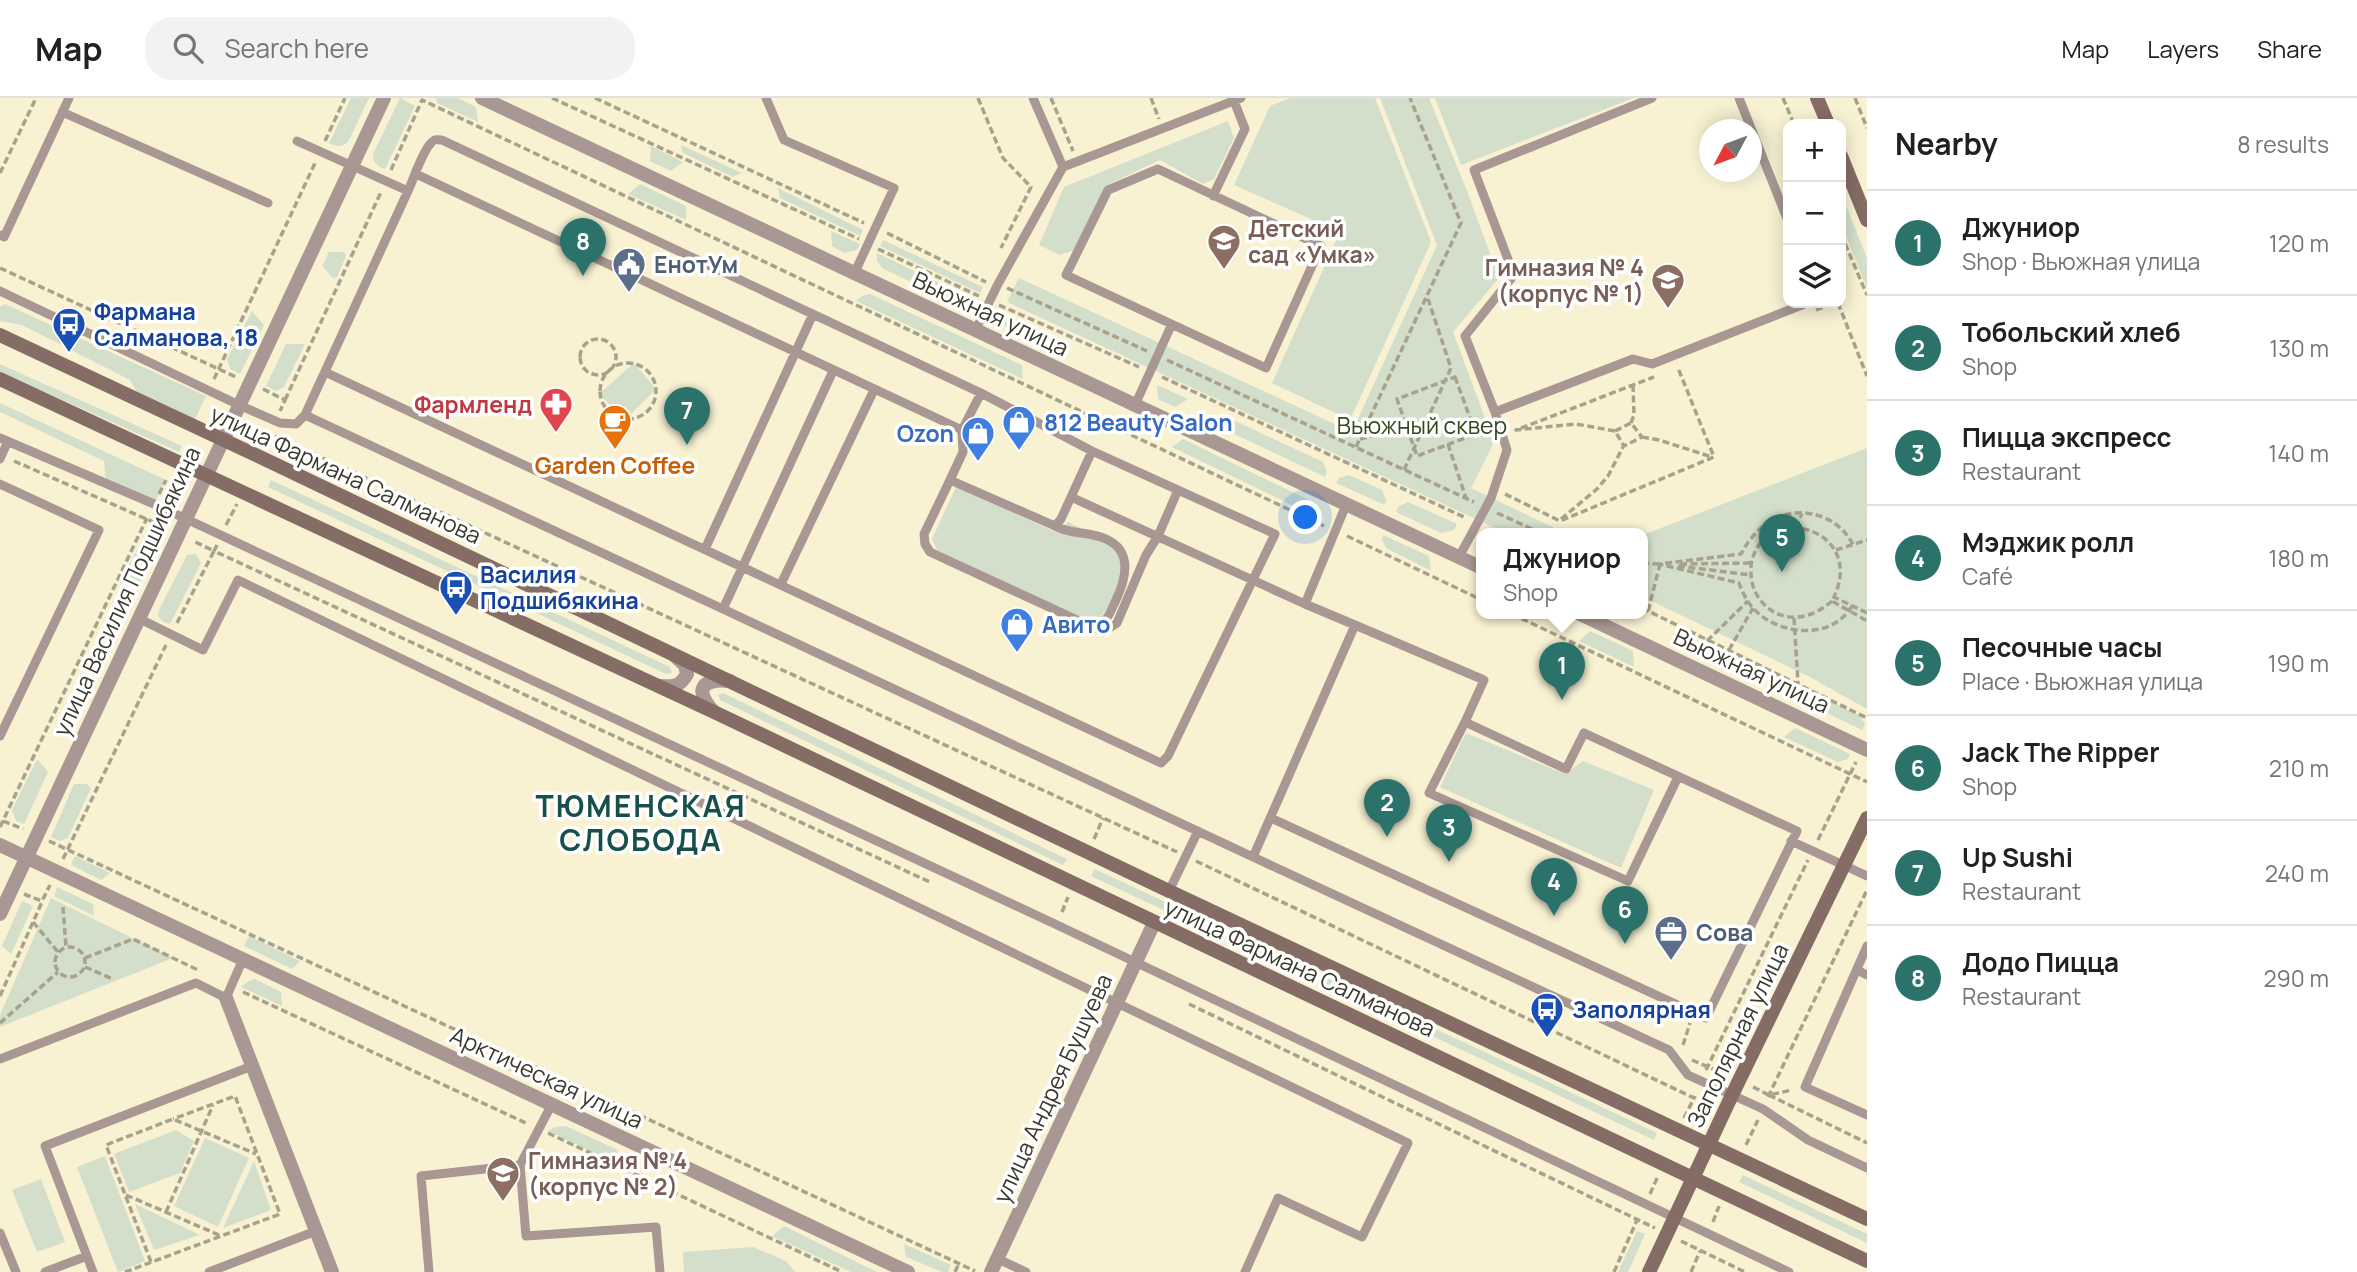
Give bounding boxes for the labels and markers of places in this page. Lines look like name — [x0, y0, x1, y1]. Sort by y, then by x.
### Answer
place label: Детский сад «Умка» — [1248, 212, 1376, 270]
pin: 8 — [560, 218, 606, 276]
school or university icon: Детский сад «Умка» — [1205, 222, 1243, 271]
public building icon: ЕнотУм — [610, 245, 648, 294]
place label: ЕнотУм — [654, 248, 738, 280]
place label: Гимназия № 4 (корпус № 1) — [1485, 251, 1644, 309]
school or university icon: Гимназия № 4 (корпус № 1) — [1649, 261, 1687, 310]
place label: Фармана Салманова, 18 — [94, 295, 258, 353]
bus stop icon: Фармана Салманова, 18 — [50, 305, 88, 354]
pharmacy icon: Фармленд — [537, 385, 575, 434]
pin: 7 — [664, 387, 710, 445]
place label: Фармленд — [414, 388, 532, 420]
cafe icon: Garden Coffee — [596, 402, 634, 451]
shop icon: 812 Beauty Salon — [1000, 403, 1038, 452]
place label: 812 Beauty Salon — [1044, 406, 1233, 438]
shop icon: Ozon — [959, 414, 997, 463]
place label: Ozon — [897, 417, 954, 449]
place label: Garden Coffee — [535, 449, 695, 481]
pin: 5 — [1759, 514, 1805, 572]
place label: Василия Подшибякина — [480, 558, 639, 616]
bus stop icon: Василия Подшибякина — [437, 568, 475, 617]
shop icon: Авито — [998, 605, 1036, 654]
place label: Авито — [1042, 608, 1110, 640]
pin: 1 — [1539, 642, 1585, 700]
pin: 2 — [1364, 779, 1410, 837]
pin: 3 — [1426, 804, 1472, 862]
pin: 4 — [1531, 858, 1577, 916]
pin: 6 — [1602, 886, 1648, 944]
office icon: Сова — [1652, 913, 1690, 962]
place label: Сова — [1696, 916, 1753, 948]
bus stop icon: Заполярная — [1528, 990, 1566, 1039]
place label: Заполярная — [1572, 993, 1711, 1025]
place label: Гимназия № 4 (корпус № 2) — [528, 1144, 687, 1202]
school or university icon: Гимназия № 4 (корпус № 2) — [484, 1154, 522, 1203]

